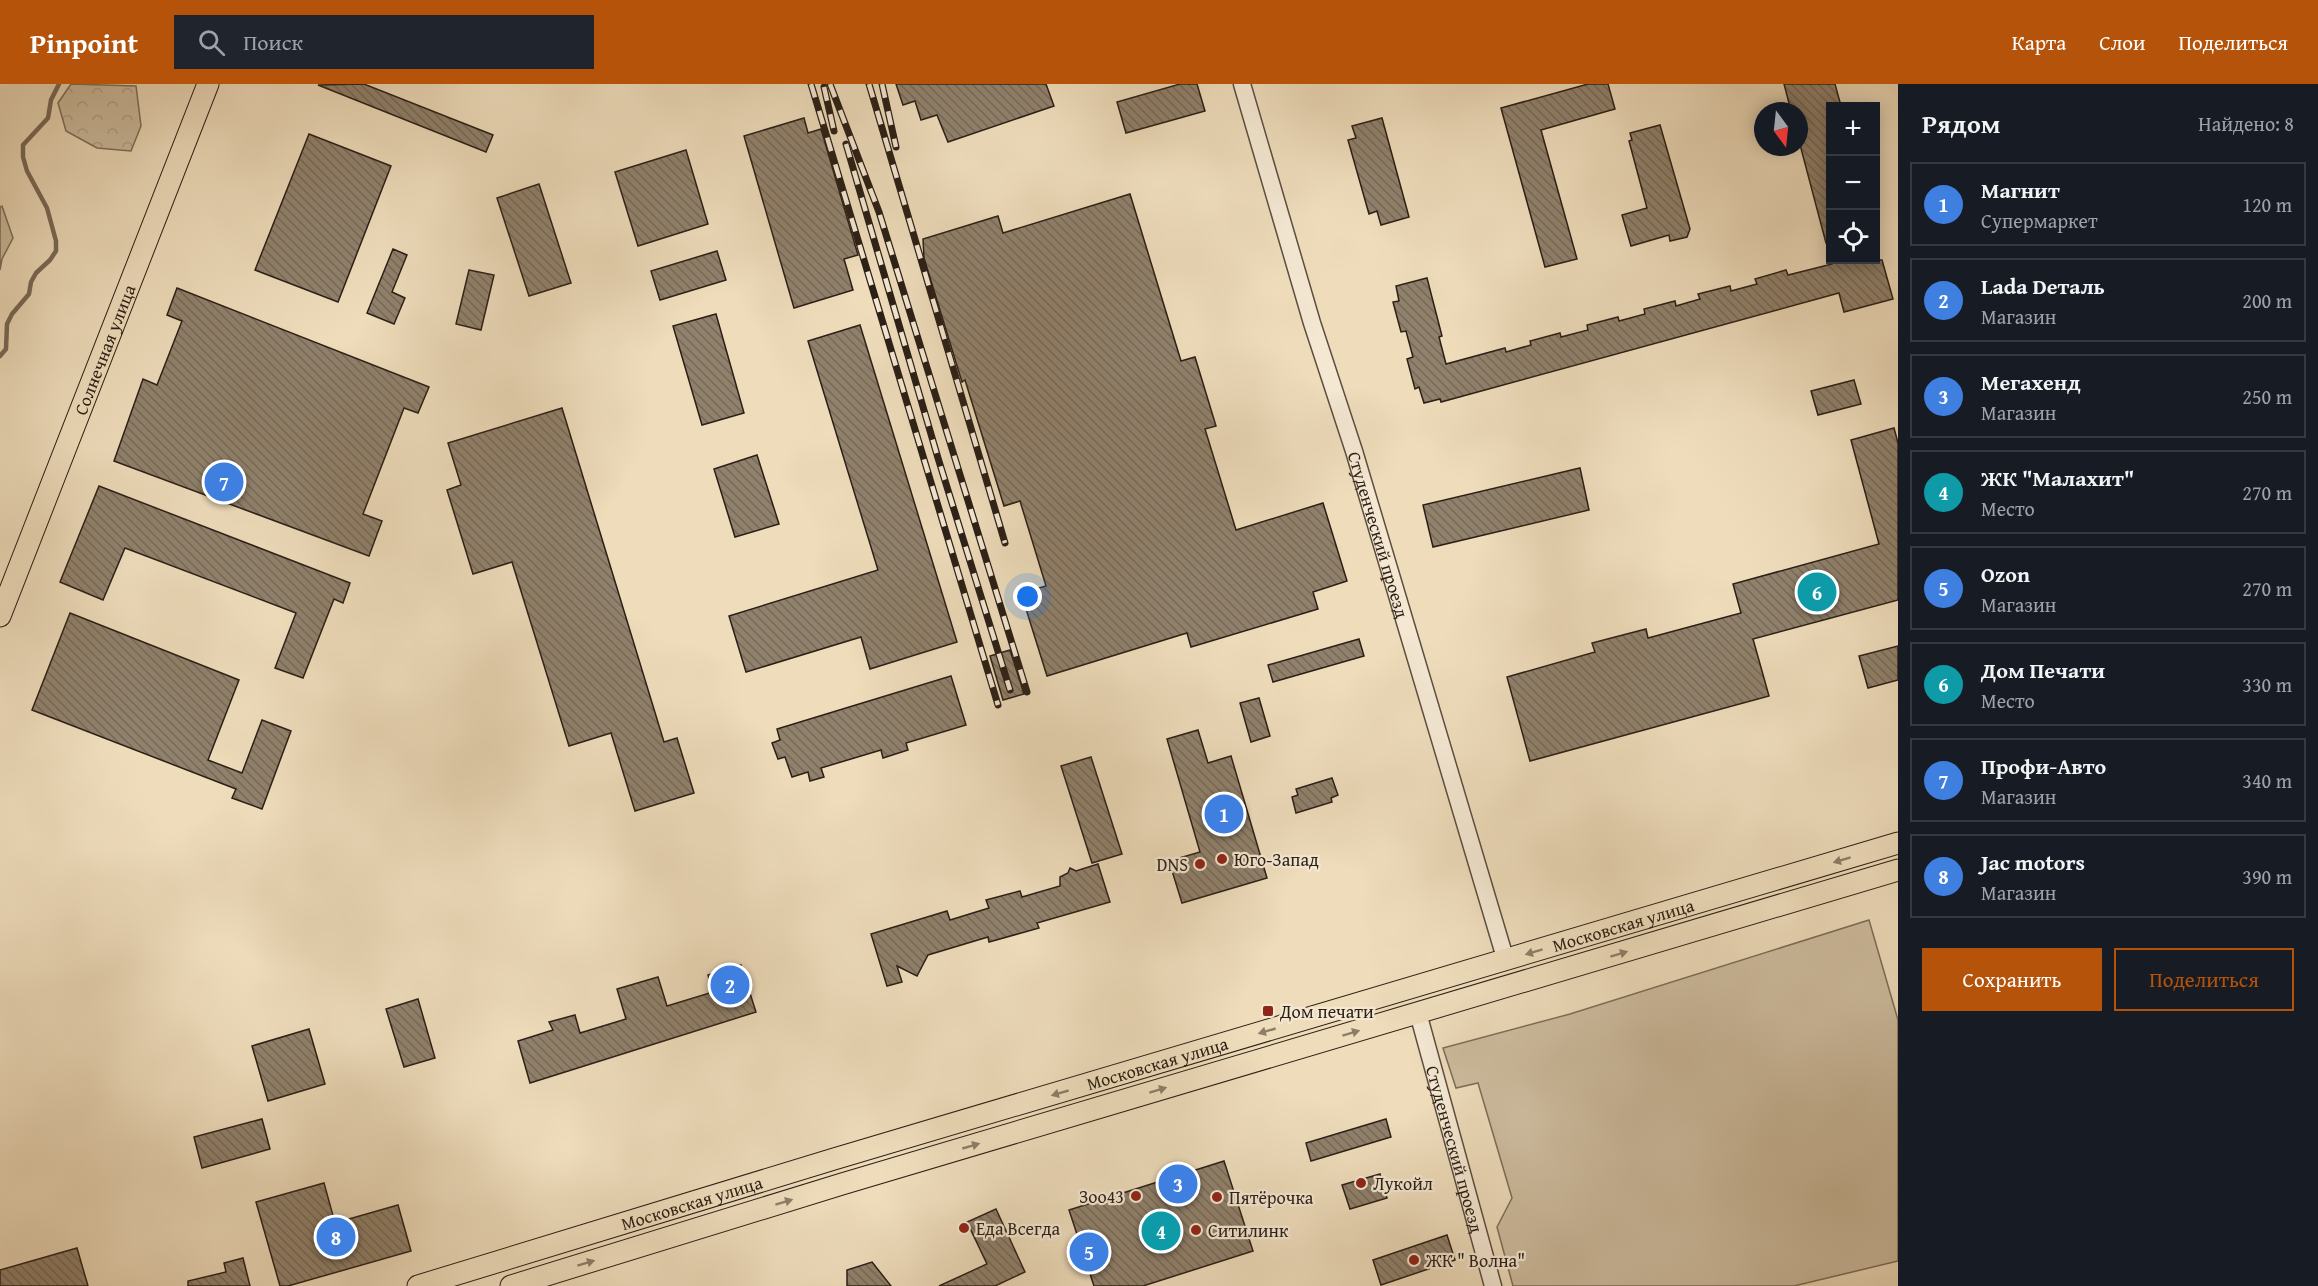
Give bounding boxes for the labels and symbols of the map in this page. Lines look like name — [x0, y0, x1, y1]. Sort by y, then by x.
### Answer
north arrow — [1754, 102, 1808, 156]
street label: Солнечная улица — [66, 280, 142, 419]
street label: Студенческий проезд — [1341, 448, 1417, 621]
pin: 7 — [204, 460, 244, 504]
pin: 6 — [1798, 570, 1836, 614]
your location — [1013, 582, 1042, 611]
pin: 1 — [1204, 792, 1244, 836]
place label: Юго-Запад — [1234, 846, 1319, 873]
place label: DNS — [1157, 851, 1188, 878]
marker: Юго-Запад — [1215, 852, 1229, 866]
one-way arrow — [1833, 856, 1851, 865]
marker: DNS — [1193, 857, 1207, 871]
street label: Московская улица — [1549, 891, 1697, 958]
one-way arrow — [1525, 948, 1543, 957]
one-way arrow — [1610, 949, 1628, 958]
pin: 2 — [710, 962, 750, 1008]
place label: Дом печати — [1279, 998, 1374, 1025]
marker: Дом печати — [1261, 1004, 1275, 1018]
one-way arrow — [1258, 1027, 1276, 1036]
one-way arrow — [1342, 1028, 1360, 1037]
street label: Московская улица — [1083, 1029, 1232, 1097]
street label: Студенческий проезд — [1419, 1062, 1491, 1236]
one-way arrow — [1149, 1085, 1167, 1094]
one-way arrow — [1051, 1088, 1069, 1098]
one-way arrow — [962, 1141, 980, 1150]
pin: 3 — [1158, 1162, 1198, 1206]
street label: Московская улица — [618, 1168, 766, 1237]
place label: Лукойл — [1373, 1170, 1433, 1197]
marker: Лукойл — [1354, 1176, 1368, 1190]
place label: Зоо43 — [1079, 1183, 1124, 1210]
place label: Пятёрочка — [1229, 1184, 1314, 1211]
marker: Зоо43 — [1129, 1189, 1143, 1203]
marker: Пятёрочка — [1210, 1190, 1224, 1204]
one-way arrow — [775, 1197, 793, 1206]
pin: 4 — [1142, 1208, 1180, 1254]
pin: 8 — [316, 1214, 356, 1260]
place label: Еда Всегда — [976, 1215, 1060, 1242]
place label: Ситилинк — [1208, 1217, 1289, 1244]
marker: Еда Всегда — [957, 1221, 971, 1235]
marker: Ситилинк — [1189, 1223, 1203, 1237]
pin: 5 — [1070, 1230, 1108, 1274]
place label: ЖК " Волна" — [1425, 1247, 1525, 1274]
marker: ЖК " Волна" — [1407, 1253, 1421, 1267]
one-way arrow — [578, 1257, 596, 1267]

